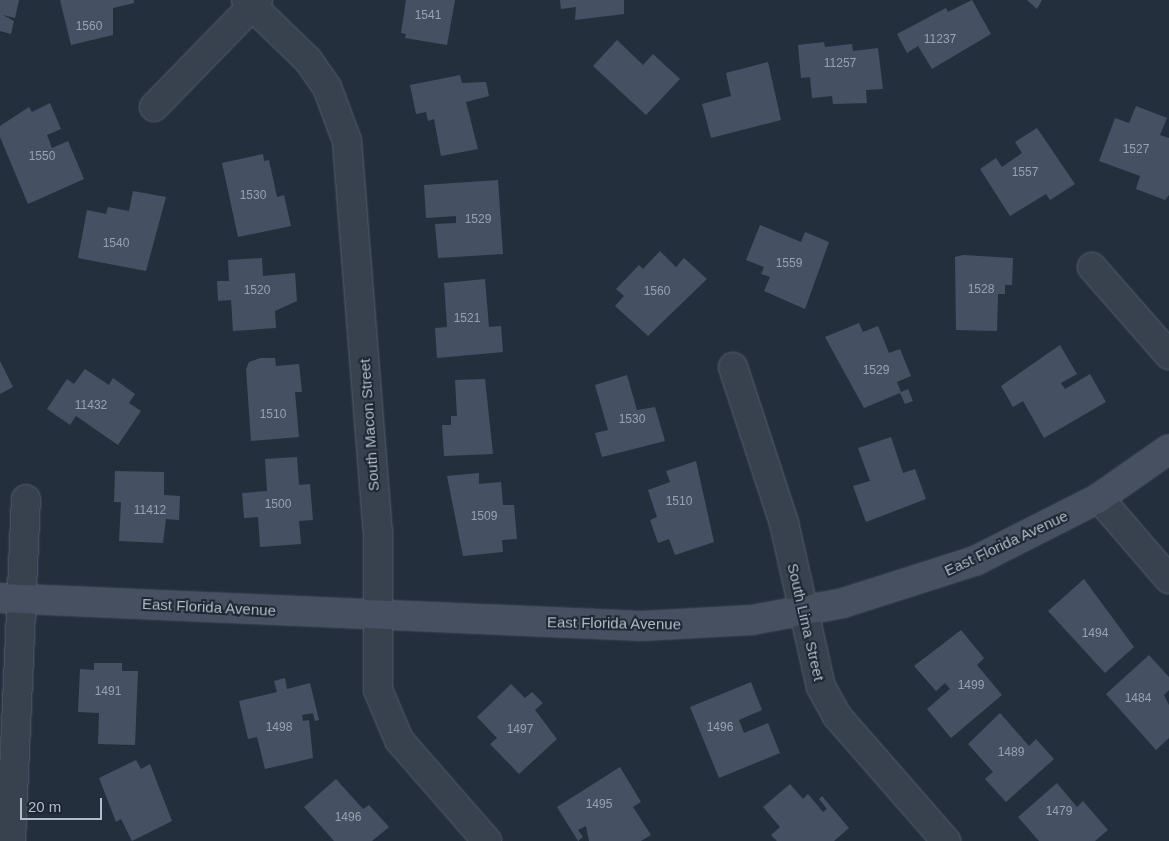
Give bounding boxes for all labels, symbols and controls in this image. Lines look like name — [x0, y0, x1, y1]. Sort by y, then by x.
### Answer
house number: 1541 — [415, 9, 441, 23]
house number: 1560 — [76, 20, 102, 34]
house number: 11237 — [924, 33, 956, 47]
house number: 11257 — [824, 57, 856, 71]
house number: 1527 — [1123, 143, 1149, 157]
house number: 1550 — [29, 150, 55, 164]
house number: 1557 — [1012, 166, 1038, 180]
house number: 1530 — [240, 189, 266, 203]
house number: 1529 — [465, 213, 491, 227]
house number: 1540 — [103, 237, 129, 251]
house number: 1559 — [776, 257, 802, 271]
house number: 1528 — [968, 283, 994, 297]
house number: 1520 — [244, 284, 270, 298]
house number: 1560 — [644, 285, 670, 299]
house number: 1521 — [454, 312, 480, 326]
street label: South Macon Street — [355, 358, 383, 492]
house number: 1529 — [863, 364, 889, 378]
house number: 11432 — [75, 399, 107, 413]
house number: 1510 — [260, 408, 286, 422]
house number: 1530 — [619, 413, 645, 427]
house number: 1510 — [666, 495, 692, 509]
house number: 1500 — [265, 498, 291, 512]
house number: 11412 — [134, 504, 166, 518]
street label: East Florida Avenue — [941, 506, 1071, 580]
house number: 1509 — [471, 510, 497, 524]
street label: South Lima Street — [784, 561, 828, 683]
street label: East Florida Avenue — [141, 594, 277, 620]
street label: East Florida Avenue — [546, 613, 682, 633]
house number: 1494 — [1082, 627, 1108, 641]
house number: 1499 — [958, 679, 984, 693]
house number: 1491 — [95, 685, 121, 699]
house number: 1484 — [1125, 692, 1151, 706]
house number: 1498 — [266, 721, 292, 735]
house number: 1496 — [707, 721, 733, 735]
house number: 1497 — [507, 723, 533, 737]
house number: 1489 — [998, 746, 1024, 760]
scale bar — [22, 788, 105, 820]
text: 20 m — [28, 798, 61, 815]
house number: 1495 — [586, 798, 612, 812]
house number: 1479 — [1046, 805, 1072, 819]
house number: 1496 — [335, 811, 361, 825]

